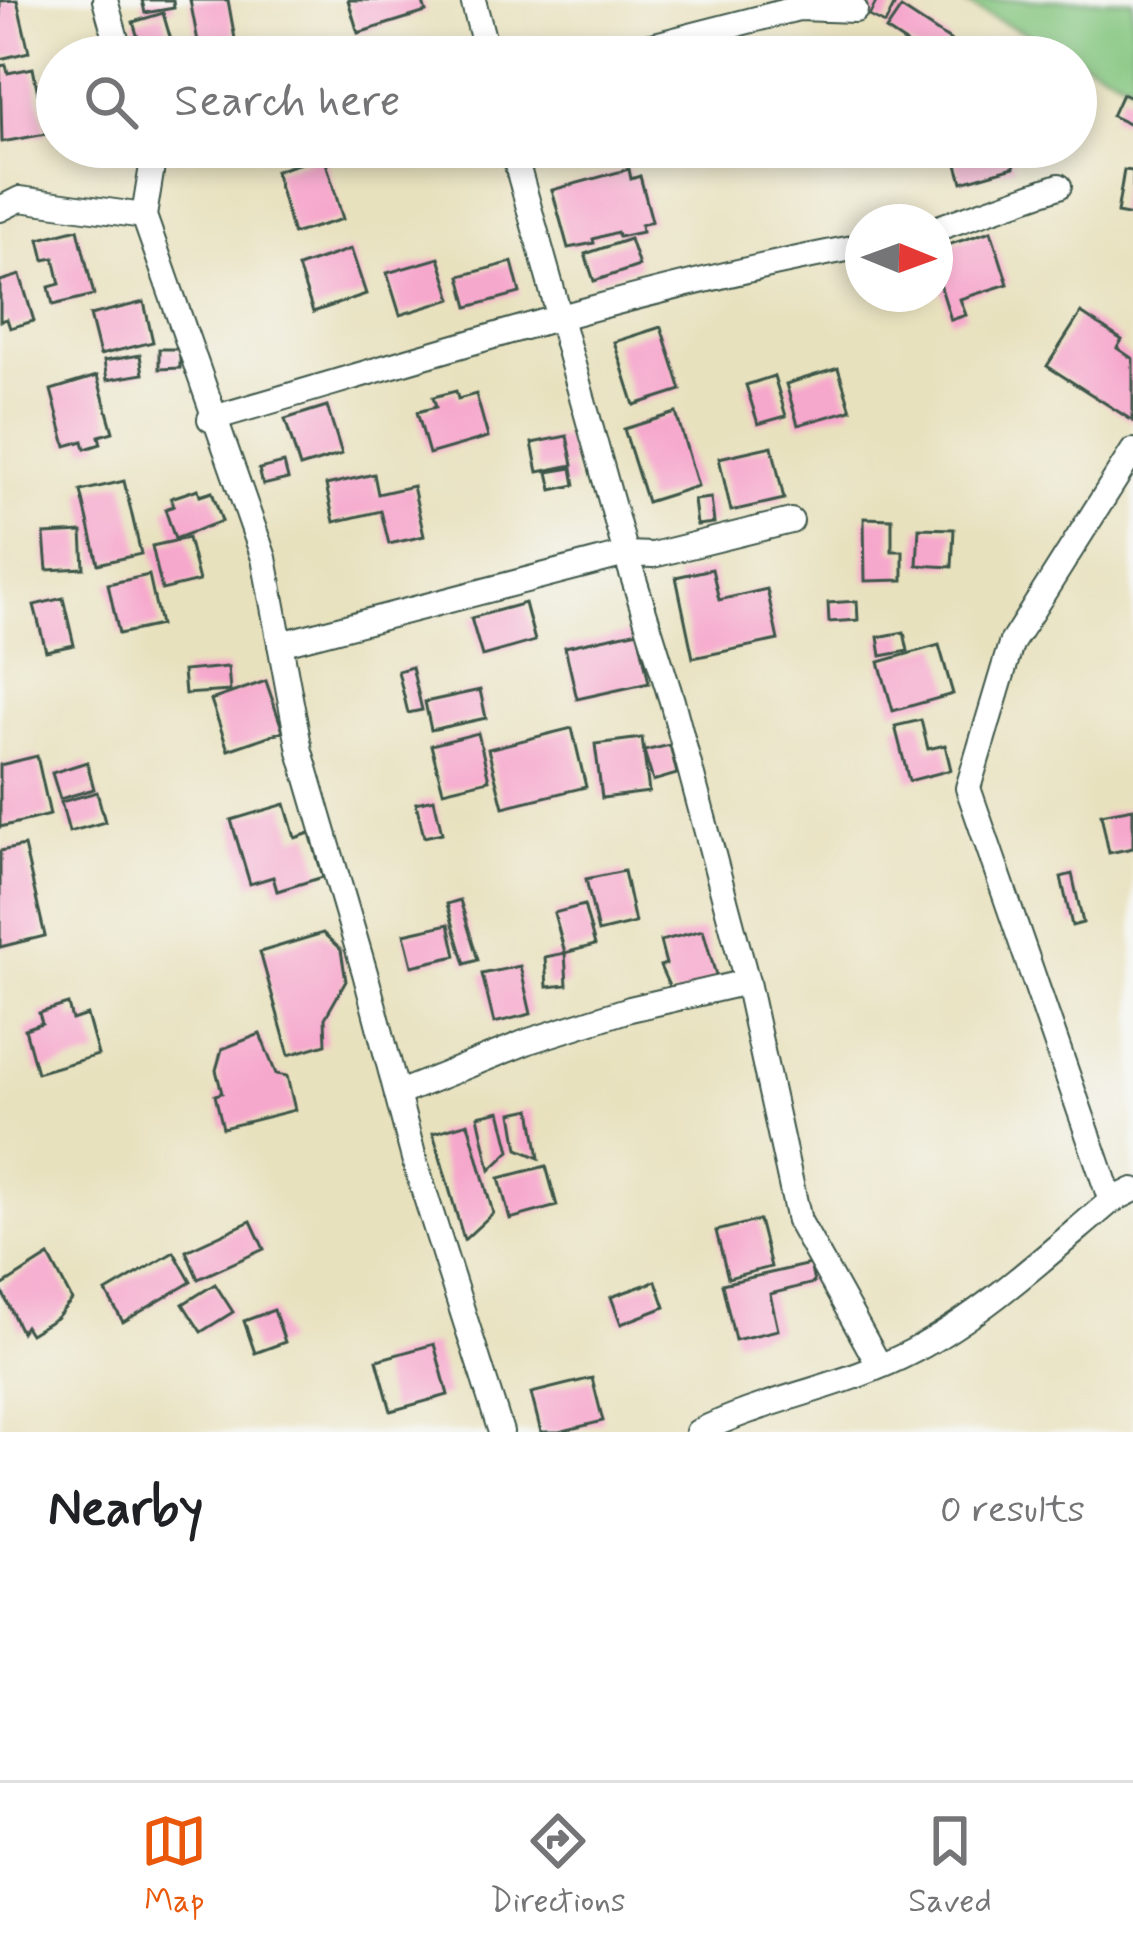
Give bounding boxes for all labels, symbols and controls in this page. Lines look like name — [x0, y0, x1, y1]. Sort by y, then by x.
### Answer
search box — [36, 36, 1097, 168]
icon: search — [78, 69, 144, 135]
text: Search here — [174, 73, 401, 132]
north arrow — [845, 204, 953, 312]
text: Nearby — [48, 1477, 203, 1543]
text: 0 results — [940, 1485, 1085, 1536]
tab: Map — [141, 1808, 207, 1924]
tab: Directions — [490, 1808, 626, 1924]
tab: Saved — [908, 1808, 992, 1924]

